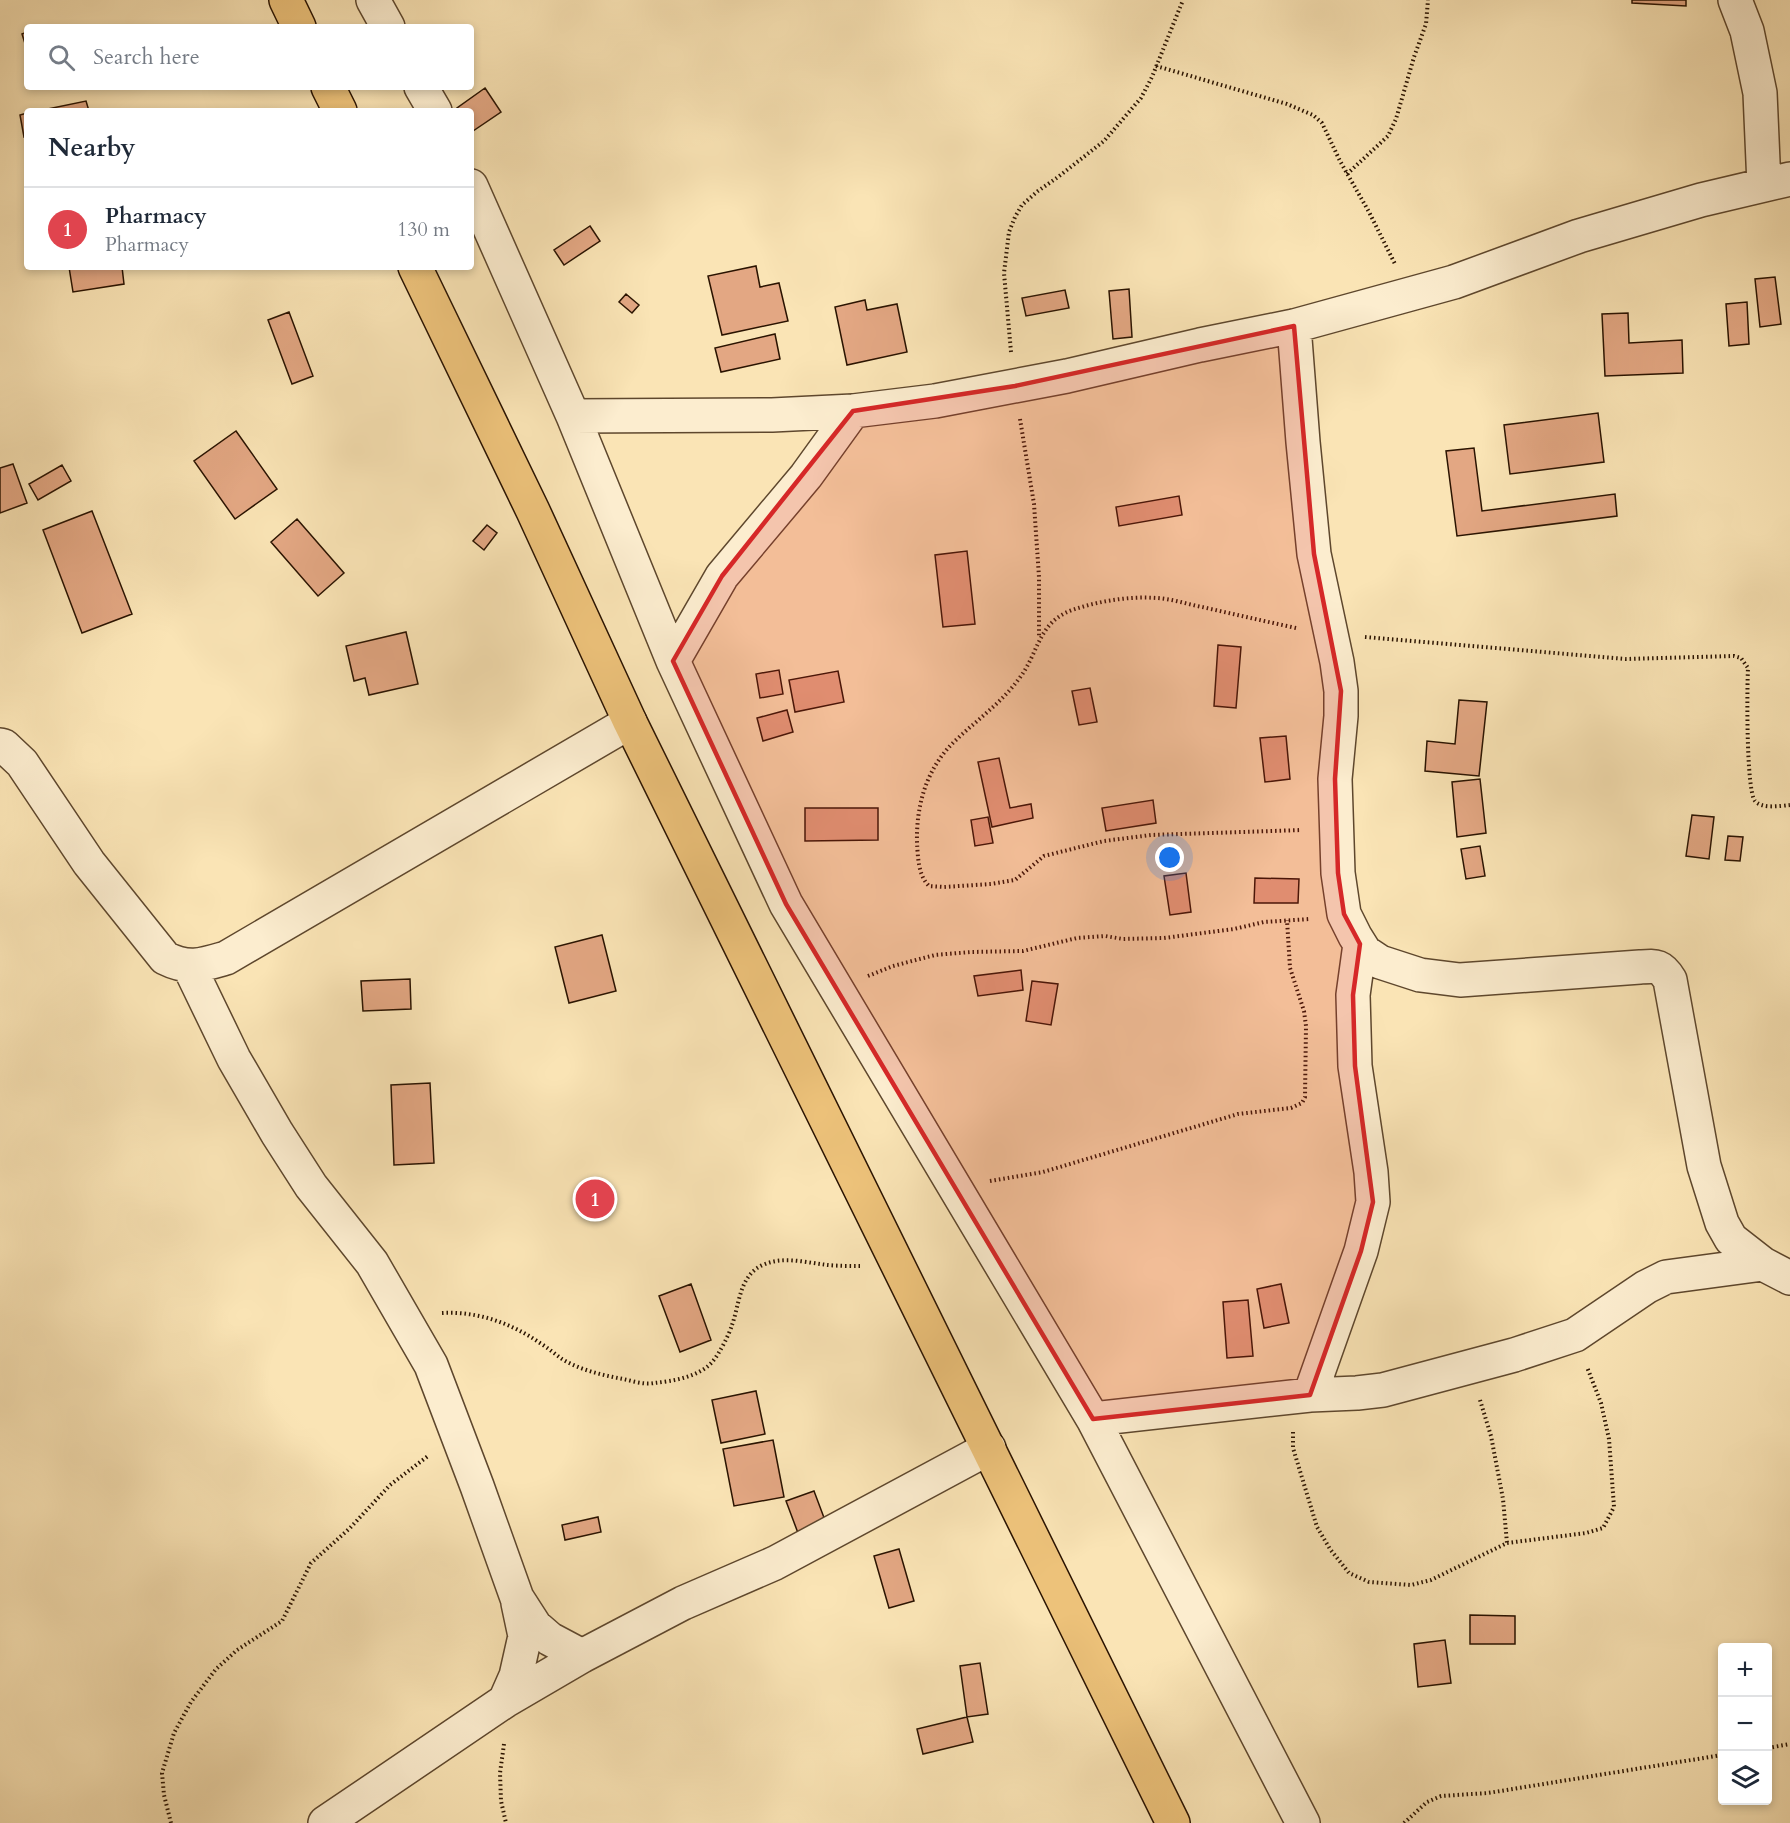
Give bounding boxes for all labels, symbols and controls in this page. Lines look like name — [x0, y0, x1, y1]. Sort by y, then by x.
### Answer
search box — [24, 24, 474, 90]
icon: search — [45, 41, 78, 74]
text: Search here — [93, 42, 200, 72]
text: Nearby — [48, 130, 136, 165]
text: Pharmacy — [105, 201, 207, 231]
text: 1 — [62, 216, 73, 243]
text: 130 m — [397, 216, 450, 243]
text: Pharmacy — [105, 231, 189, 258]
your location — [1155, 843, 1184, 872]
pin: 1 — [576, 1176, 614, 1222]
map controls — [1718, 1643, 1772, 1805]
button: + — [1718, 1643, 1772, 1697]
button: − — [1718, 1697, 1772, 1751]
button: layers — [1718, 1751, 1772, 1805]

